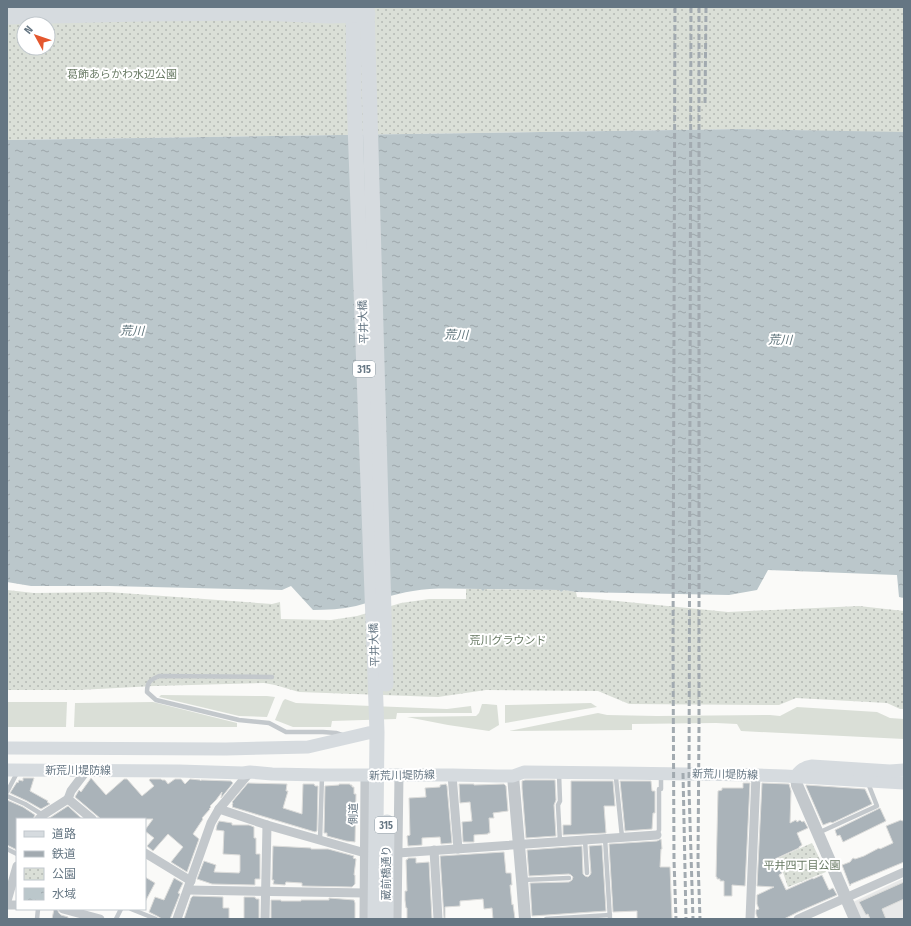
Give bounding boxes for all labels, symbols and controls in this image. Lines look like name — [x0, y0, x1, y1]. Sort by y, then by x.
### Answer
north arrow — [16, 16, 56, 56]
text: N — [22, 23, 36, 37]
park label: 葛飾あらかわ水辺公園 — [67, 68, 177, 81]
street label: 平井大橋 — [356, 300, 371, 344]
water label: 荒川 — [120, 324, 146, 338]
water label: 荒川 — [444, 328, 470, 342]
water label: 荒川 — [768, 333, 794, 347]
road number: 315 — [353, 361, 375, 377]
street label: 平井大橋 — [367, 623, 382, 667]
park label: 荒川グラウンド — [470, 634, 547, 647]
street label: 新荒川堤防線 — [45, 764, 111, 777]
street label: 新荒川堤防線 — [692, 767, 758, 782]
street label: 新荒川堤防線 — [369, 768, 435, 783]
street label: 側道 — [347, 803, 360, 825]
road number: 315 — [375, 817, 397, 833]
legend — [16, 818, 146, 910]
text: 道路 — [52, 827, 76, 841]
street label: 蔵前橋通り — [380, 846, 393, 901]
text: 鉄道 — [52, 847, 76, 861]
park label: 平井四丁目公園 — [764, 859, 841, 872]
text: 公園 — [52, 867, 76, 881]
text: 水域 — [52, 887, 76, 901]

